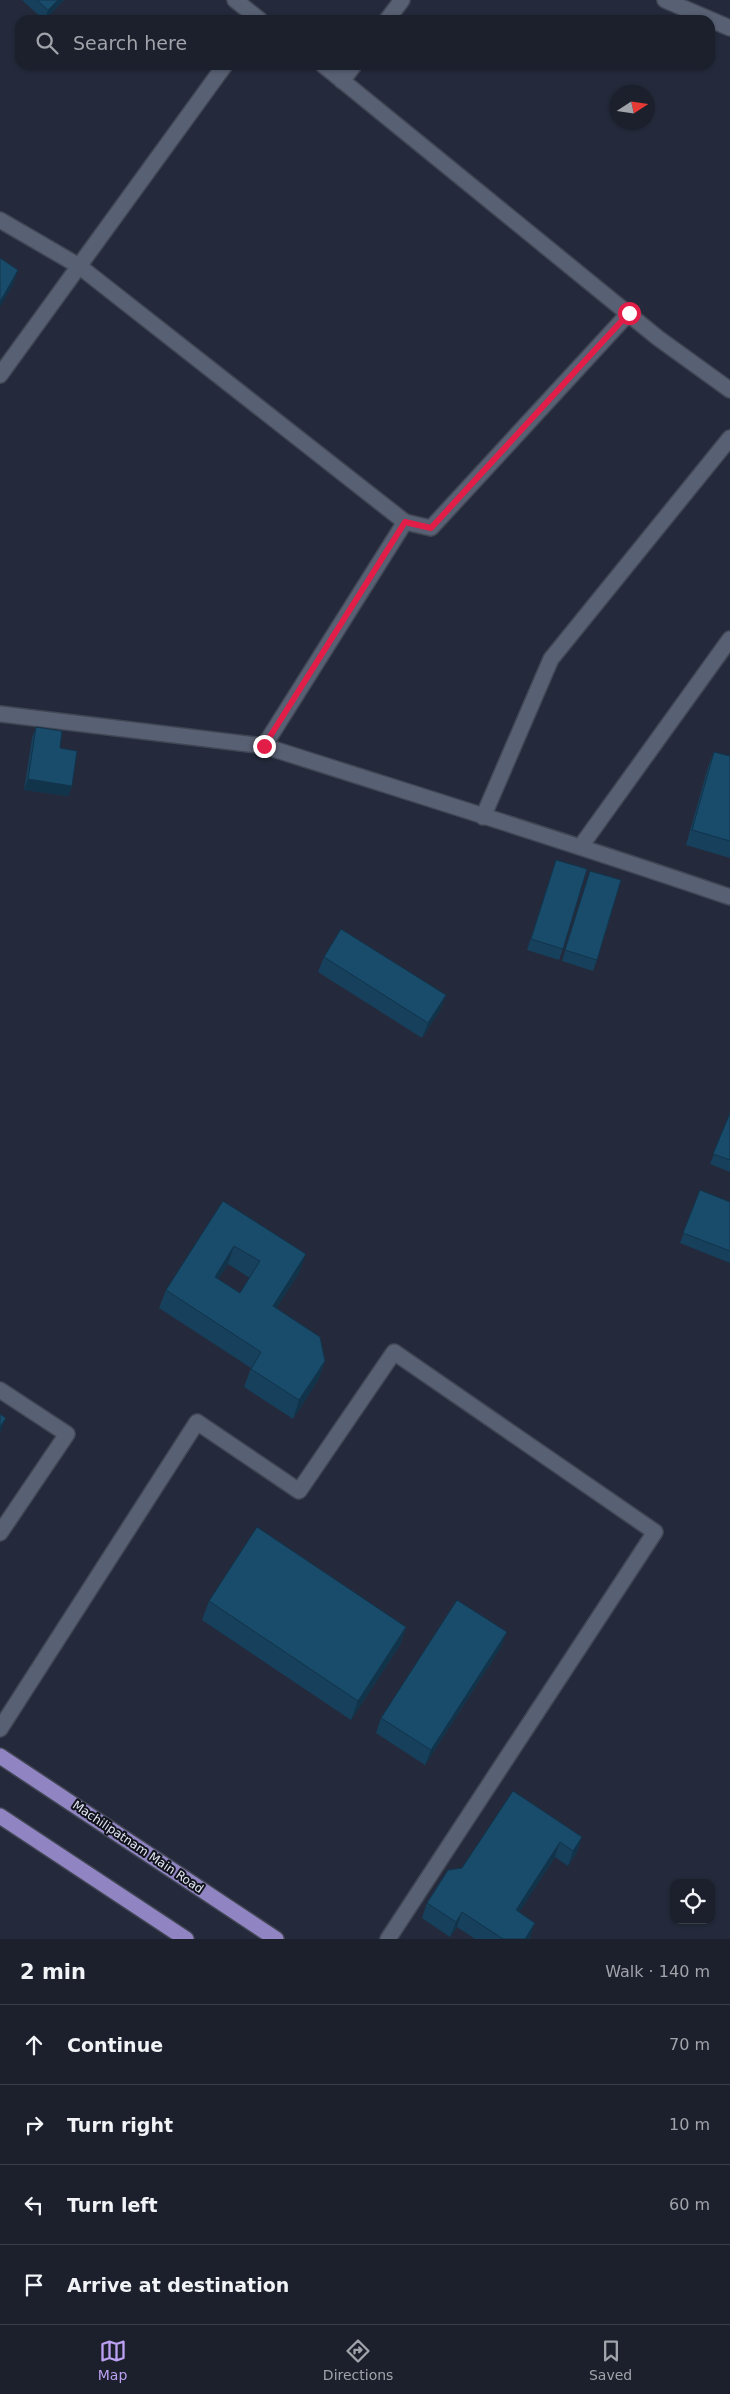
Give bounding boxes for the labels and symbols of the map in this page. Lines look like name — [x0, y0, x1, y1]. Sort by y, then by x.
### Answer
north arrow — [610, 85, 655, 130]
route start — [618, 302, 641, 325]
route end — [253, 735, 276, 758]
street label: Machilipatnam Main Road — [70, 1798, 206, 1896]

